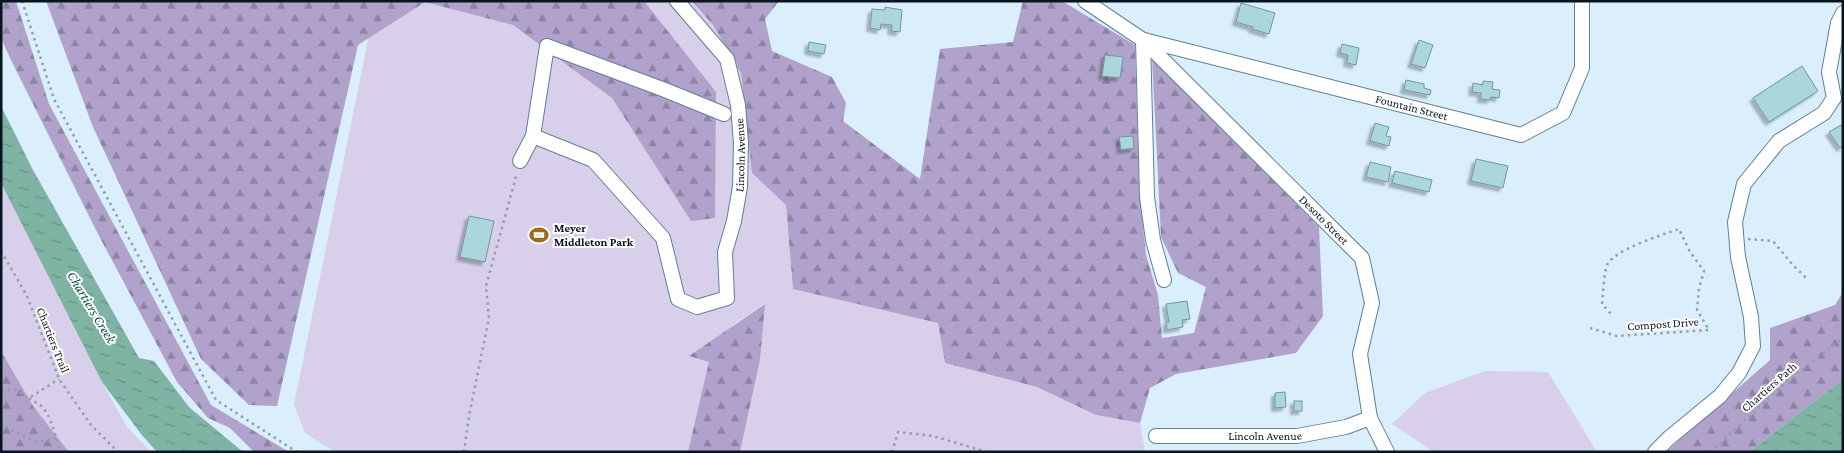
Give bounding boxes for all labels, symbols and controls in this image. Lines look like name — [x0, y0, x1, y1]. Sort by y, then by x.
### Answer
street label: Fountain Street — [1374, 92, 1450, 124]
street label: Lincoln Avenue — [732, 118, 748, 193]
street label: Desoto Street — [1296, 192, 1352, 248]
place label: Meyer Middleton Park — [554, 221, 634, 249]
sports icon: Meyer Middleton Park — [528, 224, 550, 246]
water label: Chartiers Creek — [64, 268, 120, 347]
street label: Chartiers Trail — [34, 305, 72, 375]
street label: Compost Drive — [1627, 315, 1699, 333]
street label: Chartiers Path — [1738, 359, 1800, 415]
street label: Lincoln Avenue — [1228, 428, 1303, 443]

